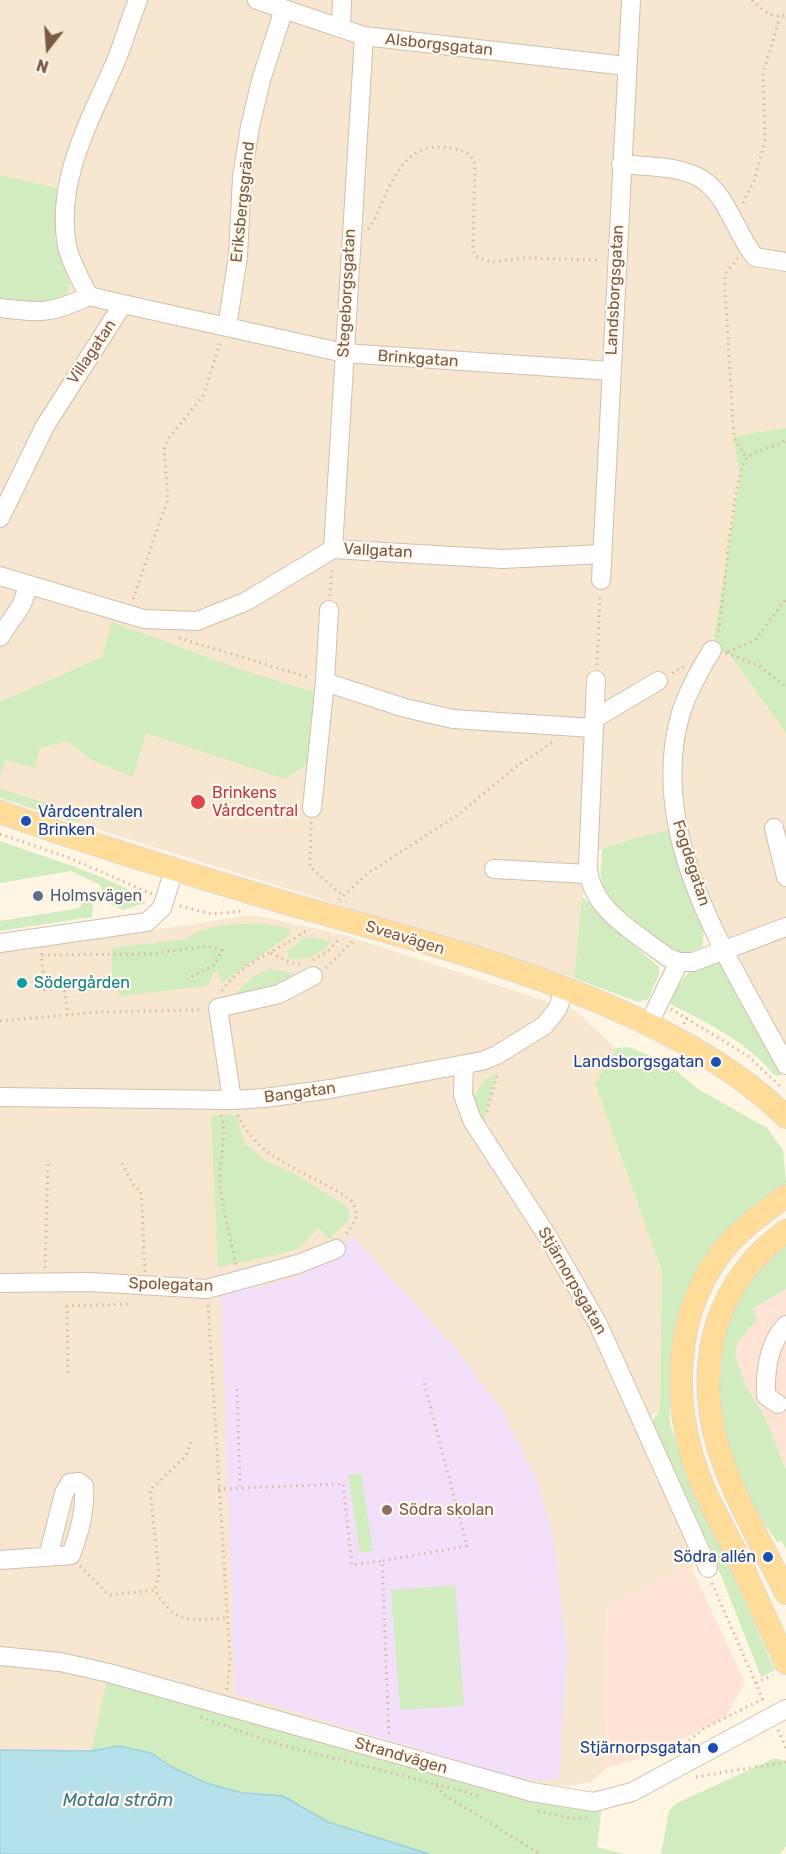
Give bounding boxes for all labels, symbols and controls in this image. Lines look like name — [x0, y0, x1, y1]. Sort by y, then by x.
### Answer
north arrow — [18, 18, 78, 78]
street label: Alsborgsgatan — [384, 30, 494, 60]
text: N — [34, 55, 51, 76]
street label: Eriksbergsgränd — [227, 141, 259, 263]
street label: Landsborgsgatan — [602, 224, 628, 356]
street label: Stegeborgsgatan — [334, 228, 360, 358]
street label: Villagatan — [63, 316, 121, 388]
street label: Brinkgatan — [377, 347, 459, 371]
street label: Vallgatan — [343, 540, 413, 562]
place label: Brinkens Vårdcentral — [212, 783, 298, 821]
marker: Brinkens Vårdcentral — [189, 793, 207, 811]
place label: Vårdcentralen Brinken — [38, 802, 143, 840]
marker: Vårdcentralen Brinken — [19, 814, 33, 828]
street label: Fogdegatan — [668, 817, 714, 909]
place label: Holmsvägen — [50, 886, 142, 906]
marker: Holmsvägen — [31, 889, 45, 903]
street label: Sveavägen — [363, 917, 447, 959]
place label: Södergården — [34, 973, 130, 993]
marker: Södergården — [15, 976, 29, 990]
place label: Landsborgsgatan — [573, 1052, 704, 1072]
marker: Landsborgsgatan — [709, 1055, 723, 1069]
street label: Bangatan — [263, 1078, 337, 1108]
street label: Stjärnorpsgatan — [533, 1224, 611, 1338]
street label: Spolegatan — [128, 1274, 214, 1296]
place label: Södra skolan — [399, 1500, 494, 1520]
marker: Södra skolan — [380, 1503, 394, 1517]
place label: Södra allén — [673, 1547, 756, 1567]
marker: Södra allén — [761, 1550, 775, 1564]
street label: Strandvägen — [352, 1734, 450, 1778]
place label: Stjärnorpsgatan — [580, 1738, 701, 1758]
marker: Stjärnorpsgatan — [706, 1741, 720, 1755]
water label: Motala ström — [63, 1790, 173, 1812]

